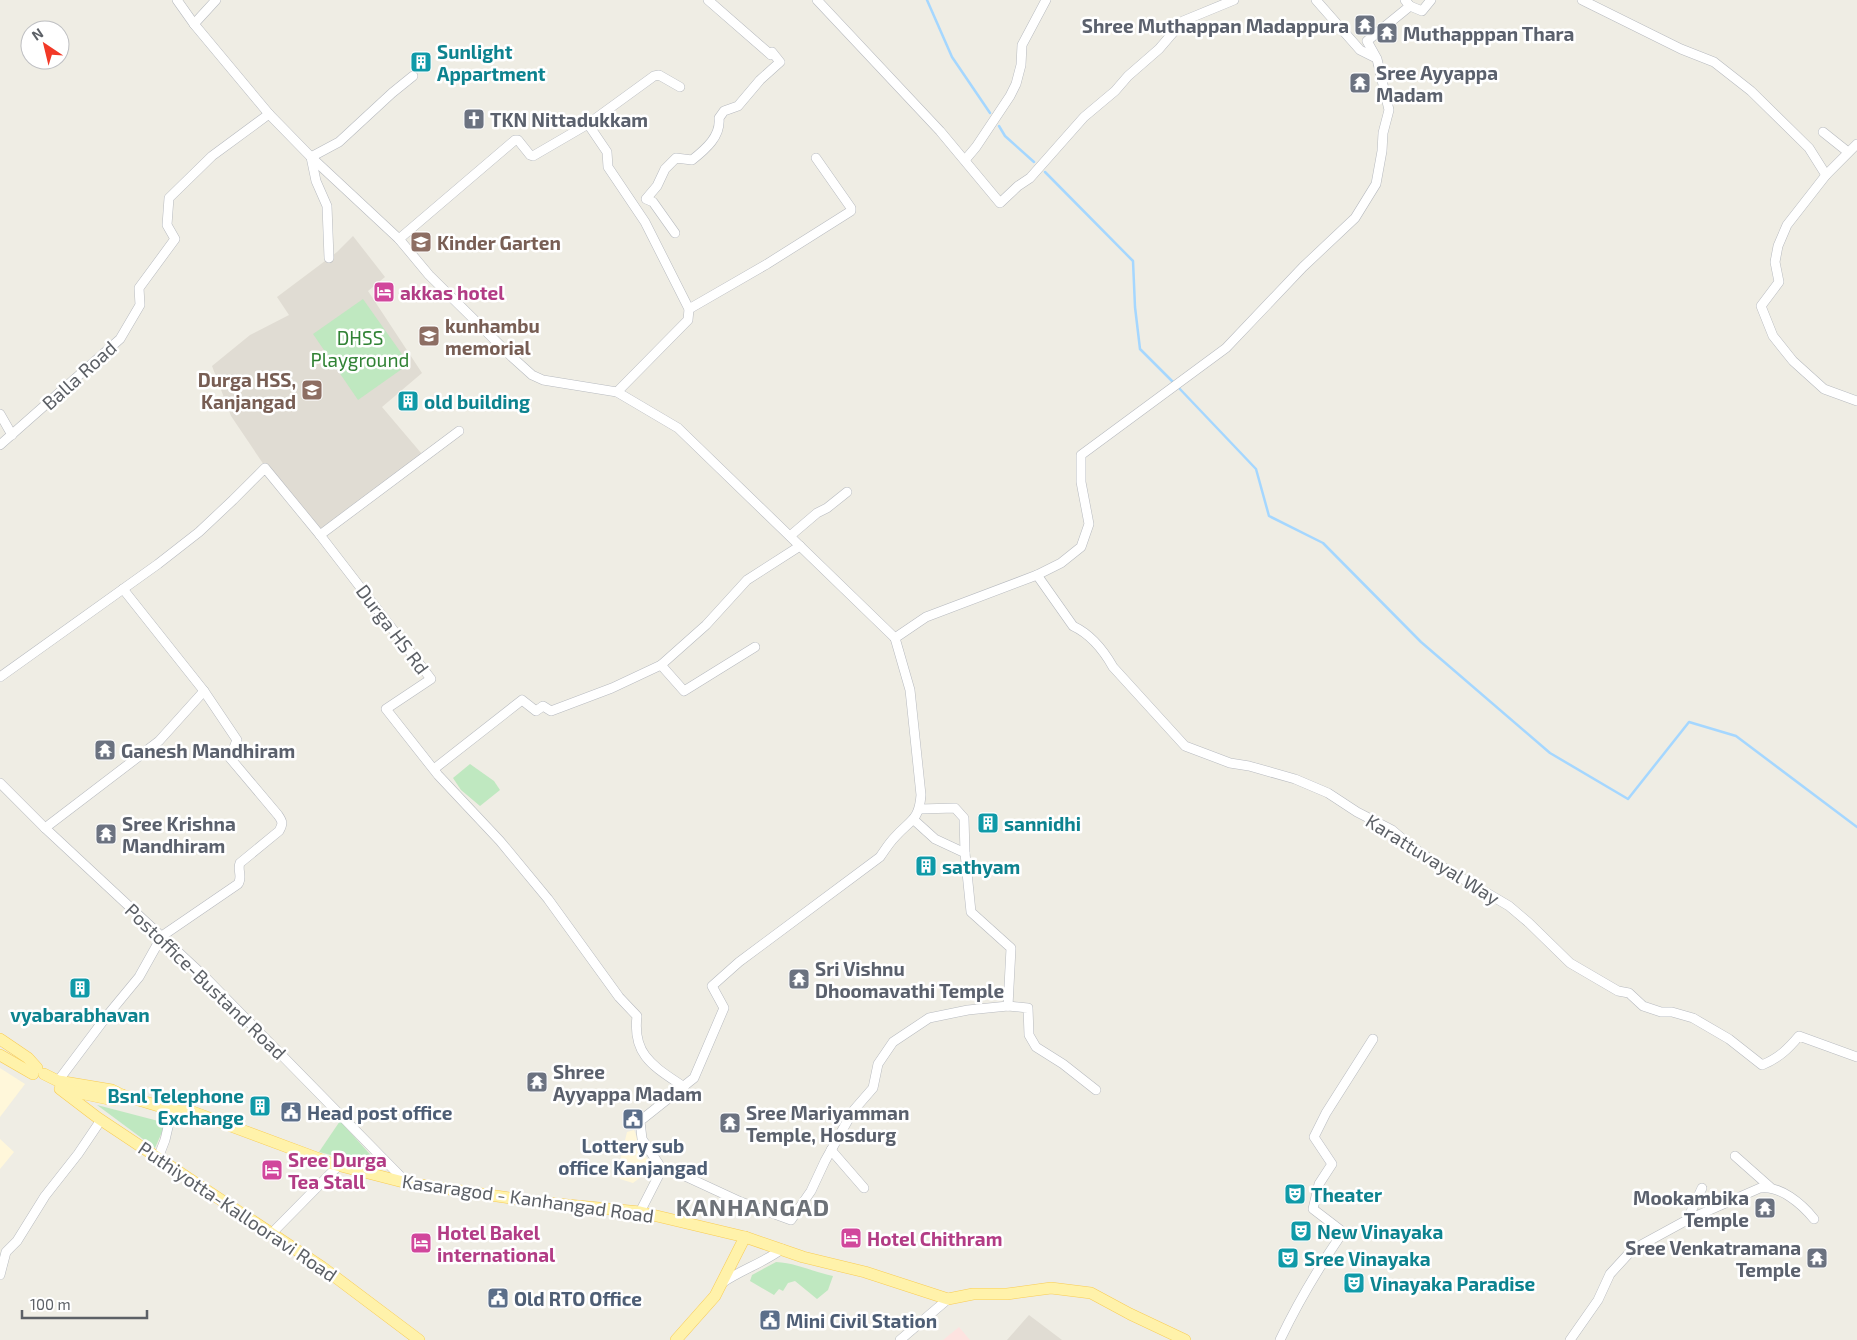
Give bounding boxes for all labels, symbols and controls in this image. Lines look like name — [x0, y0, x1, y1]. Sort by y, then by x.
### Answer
temple icon: Shree Muthappan Madappura — [1353, 13, 1377, 37]
place label: Shree Muthappan Madappura — [1082, 14, 1349, 37]
north arrow — [20, 20, 70, 70]
temple icon: Muthapppan Thara — [1375, 21, 1399, 45]
place label: Muthapppan Thara — [1403, 22, 1574, 45]
text: N — [28, 24, 46, 44]
place label: Sunlight Appartment — [437, 40, 546, 85]
building icon: Sunlight Appartment — [409, 50, 433, 74]
place label: Sree Ayyappa Madam — [1376, 61, 1498, 106]
temple icon: Sree Ayyappa Madam — [1348, 71, 1372, 95]
church icon: TKN Nittadukkam — [462, 107, 486, 131]
place label: TKN Nittadukkam — [490, 108, 648, 131]
school or university icon: Kinder Garten — [409, 230, 433, 254]
place label: Kinder Garten — [437, 231, 561, 254]
hotel icon: akkas hotel — [372, 280, 396, 304]
place label: akkas hotel — [400, 281, 505, 304]
place label: kunhambu memorial — [445, 314, 540, 359]
school or university icon: kunhambu memorial — [417, 324, 441, 348]
park label: DHSS Playground — [311, 326, 409, 371]
street label: Balla Road — [37, 336, 121, 414]
place label: Durga HSS, Kanjangad — [198, 368, 296, 413]
school or university icon: Durga HSS, Kanjangad — [300, 378, 324, 402]
building icon: old building — [396, 389, 420, 413]
place label: old building — [424, 390, 530, 413]
street label: Durga HS Rd — [352, 580, 434, 678]
temple icon: Ganesh Mandhiram — [93, 738, 117, 762]
place label: Ganesh Mandhiram — [121, 739, 295, 762]
street label: Karattuvayal Way — [1362, 809, 1504, 909]
building icon: sannidhi — [976, 811, 1000, 835]
place label: Sree Krishna Mandhiram — [122, 812, 236, 857]
place label: sannidhi — [1004, 812, 1081, 835]
temple icon: Sree Krishna Mandhiram — [94, 822, 118, 846]
building icon: sathyam — [914, 854, 938, 878]
place label: sathyam — [942, 855, 1020, 879]
street label: Postoffice-Bustand Road — [121, 898, 291, 1064]
place label: Sri Vishnu Dhoomavathi Temple — [815, 957, 1005, 1002]
temple icon: Sri Vishnu Dhoomavathi Temple — [787, 967, 811, 991]
building icon: vyabarabhavan — [68, 976, 92, 1000]
place label: vyabarabhavan — [10, 1003, 150, 1027]
place label: Shree Ayyappa Madam — [553, 1060, 702, 1106]
temple icon: Shree Ayyappa Madam — [525, 1070, 549, 1094]
place label: Bsnl Telephone Exchange — [107, 1084, 244, 1129]
building icon: Bsnl Telephone Exchange — [248, 1094, 272, 1118]
public building icon: Head post office — [279, 1100, 303, 1124]
place label: Head post office — [307, 1101, 453, 1124]
place label: Sree Mariyamman Temple, Hosdurg — [746, 1101, 909, 1146]
public building icon: Lottery sub office Kanjangad — [621, 1107, 645, 1131]
temple icon: Sree Mariyamman Temple, Hosdurg — [718, 1111, 742, 1135]
place label: Lottery sub office Kanjangad — [558, 1134, 708, 1179]
street label: Puthiyotta-Kallooravi Road — [134, 1136, 342, 1286]
place label: Sree Durga Tea Stall — [288, 1148, 387, 1193]
hotel icon: Sree Durga Tea Stall — [260, 1158, 284, 1182]
street label: Kasaragod - Kanhangad Road — [401, 1169, 655, 1227]
theatre icon: Theater — [1283, 1182, 1307, 1206]
place label: Theater — [1311, 1183, 1382, 1206]
place label: Mookambika Temple — [1633, 1186, 1749, 1231]
district label: KANHANGAD — [676, 1192, 830, 1221]
temple icon: Mookambika Temple — [1753, 1196, 1777, 1220]
theatre icon: New Vinayaka — [1289, 1219, 1313, 1243]
place label: New Vinayaka — [1317, 1220, 1443, 1244]
place label: Hotel Bakel international — [437, 1221, 556, 1266]
hotel icon: Hotel Chithram — [839, 1226, 863, 1250]
place label: Hotel Chithram — [867, 1227, 1002, 1250]
hotel icon: Hotel Bakel international — [409, 1231, 433, 1255]
place label: Sree Venkatramana Temple — [1625, 1236, 1801, 1281]
theatre icon: Sree Vinayaka — [1276, 1246, 1300, 1270]
temple icon: Sree Venkatramana Temple — [1805, 1246, 1829, 1270]
place label: Sree Vinayaka — [1304, 1247, 1431, 1271]
theatre icon: Vinayaka Paradise — [1342, 1271, 1366, 1295]
place label: Vinayaka Paradise — [1370, 1272, 1536, 1296]
public building icon: Old RTO Office — [486, 1286, 510, 1310]
place label: Old RTO Office — [514, 1287, 642, 1310]
scale bar — [22, 1288, 148, 1320]
text: 100 m — [30, 1295, 71, 1313]
public building icon: Mini Civil Station — [758, 1308, 782, 1332]
place label: Mini Civil Station — [786, 1309, 937, 1332]

